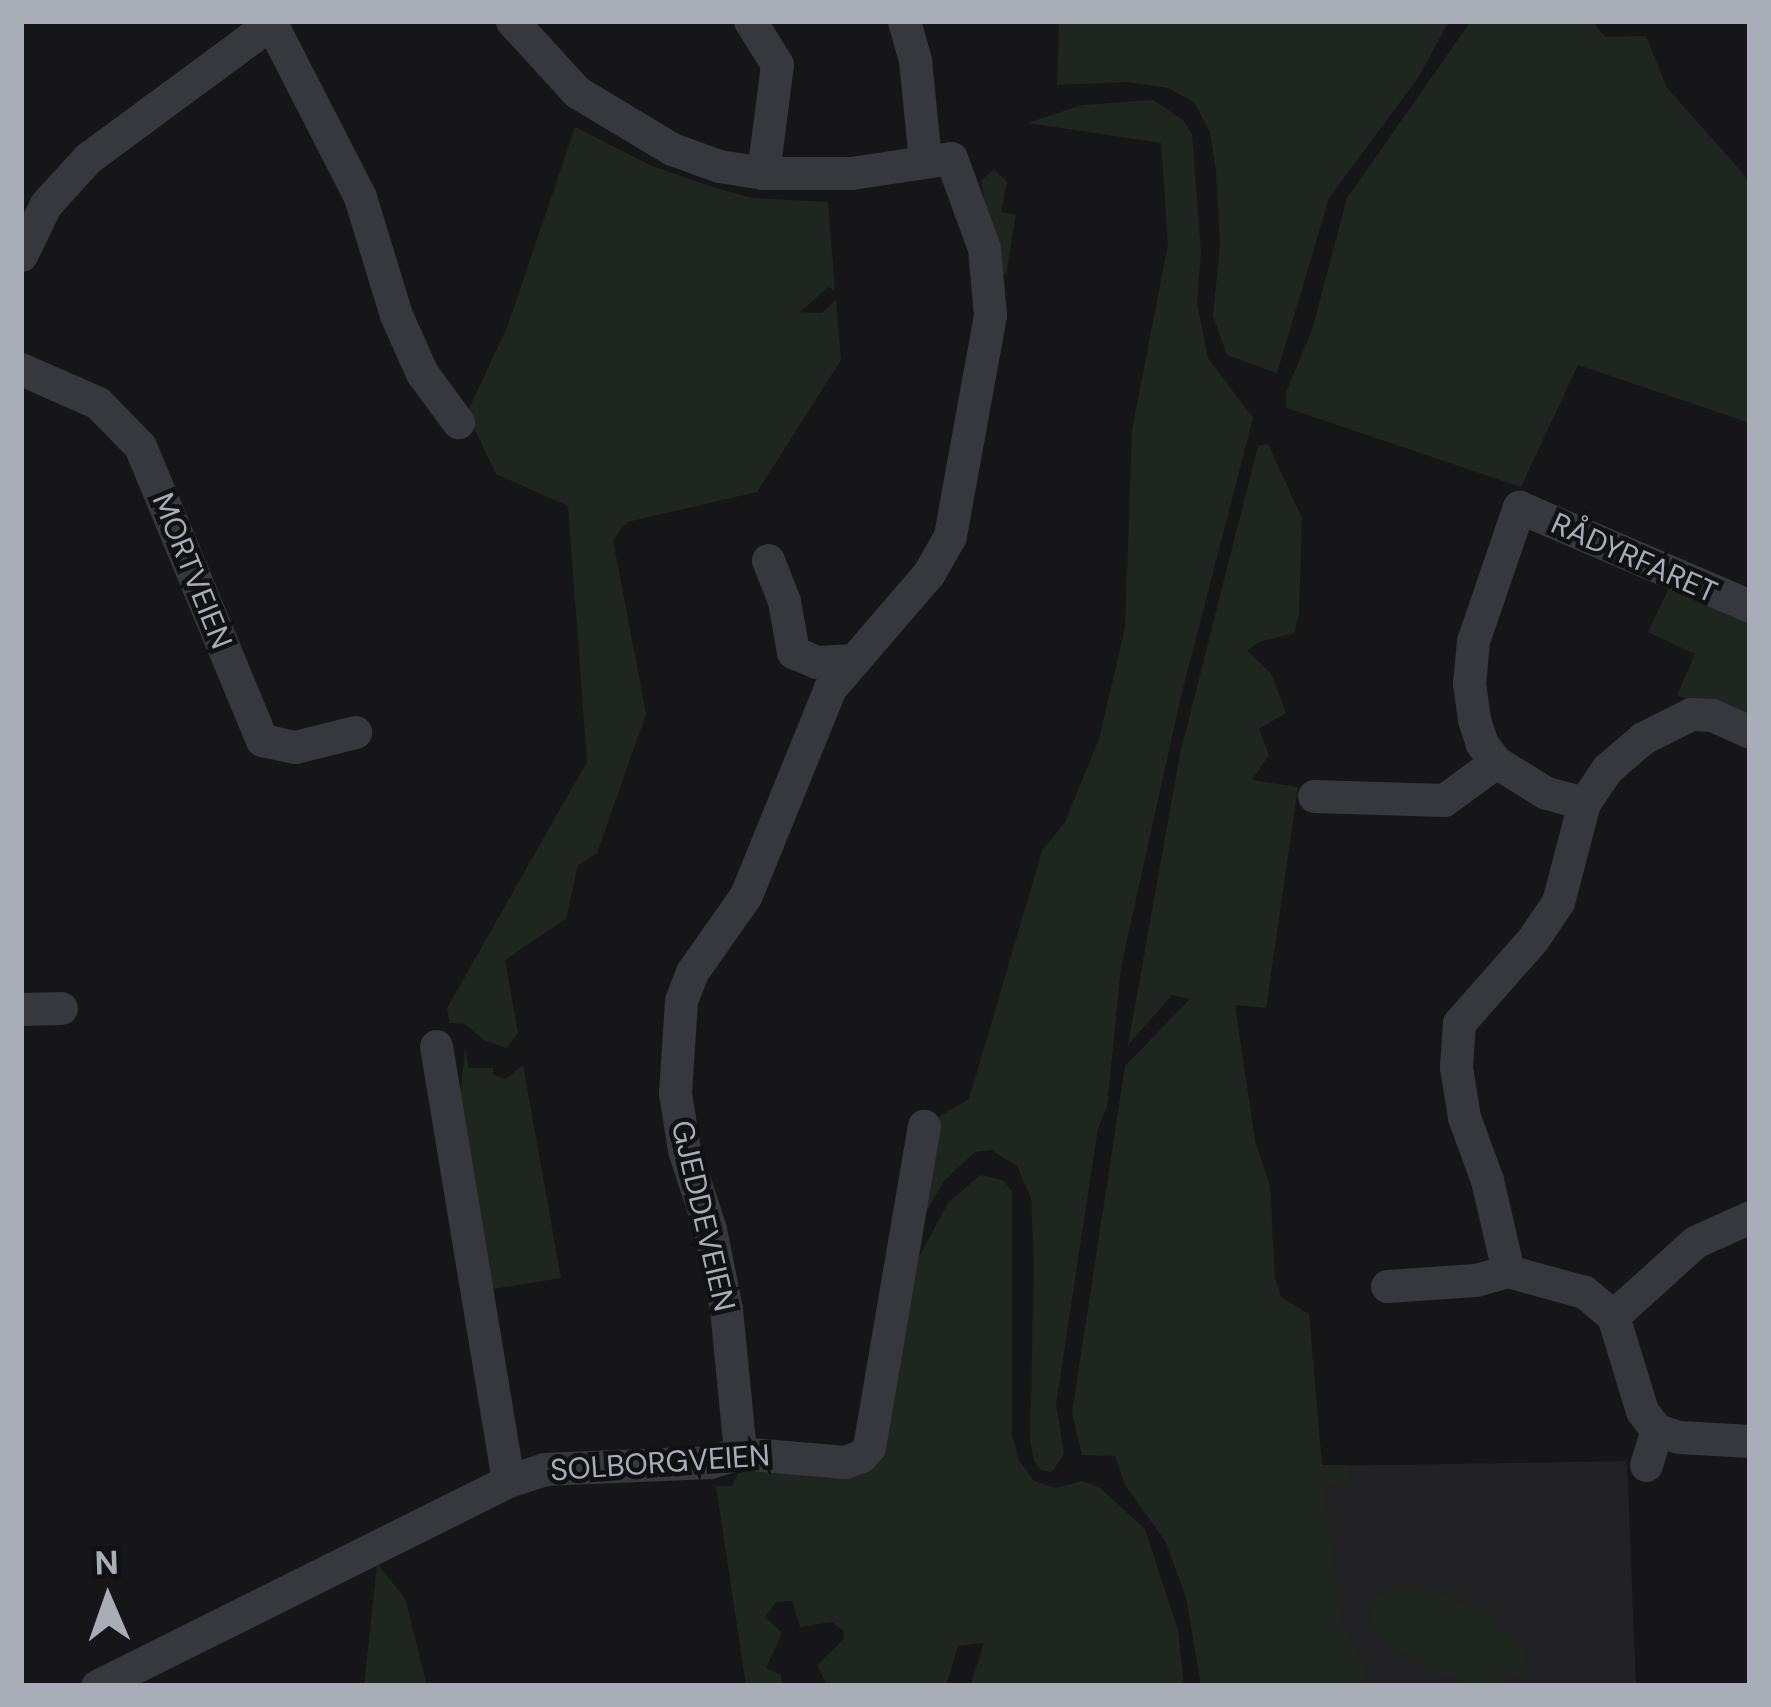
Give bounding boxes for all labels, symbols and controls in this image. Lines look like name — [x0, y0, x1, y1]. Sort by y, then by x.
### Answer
street label: MORTVEIEN — [144, 488, 240, 654]
street label: RÅDYRFARET — [1546, 505, 1722, 611]
street label: GJEDDEVEIEN — [664, 1117, 742, 1315]
street label: SOLBORGVEIEN — [549, 1437, 771, 1489]
north arrow — [48, 1539, 168, 1659]
text: N — [94, 1541, 120, 1584]

